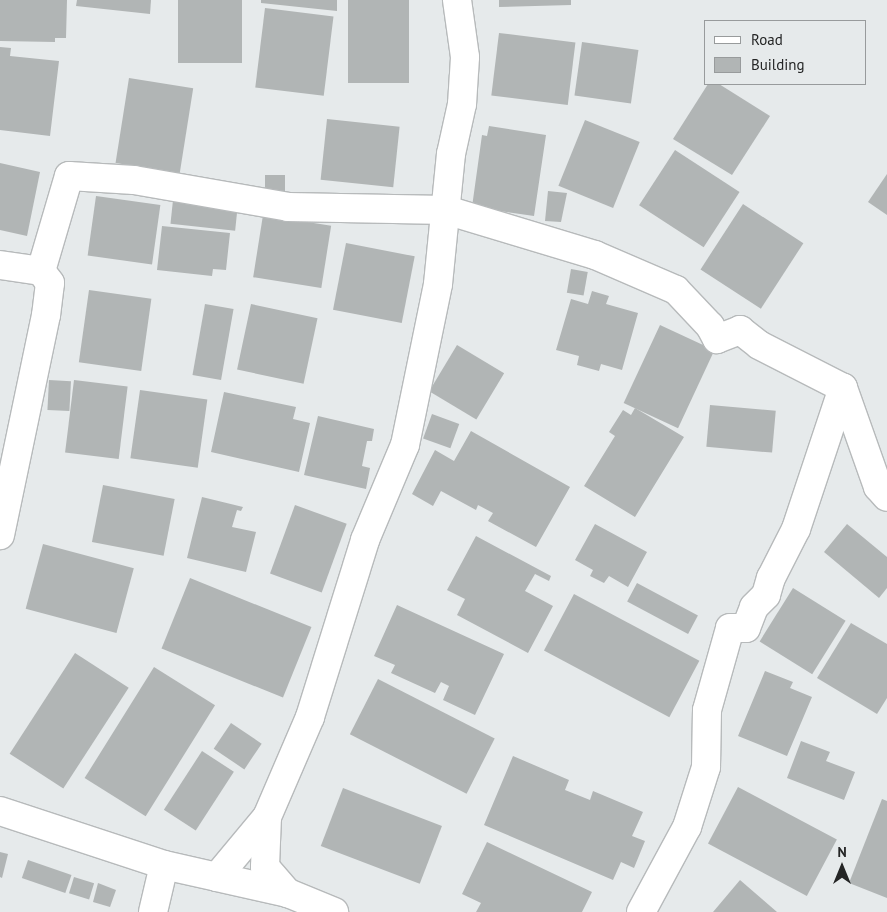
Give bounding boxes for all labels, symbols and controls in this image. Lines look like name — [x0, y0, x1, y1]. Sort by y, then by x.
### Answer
legend — [704, 20, 867, 85]
text: Road — [751, 30, 783, 49]
text: Building — [751, 55, 805, 74]
north arrow — [817, 842, 867, 892]
text: N — [837, 843, 847, 861]

